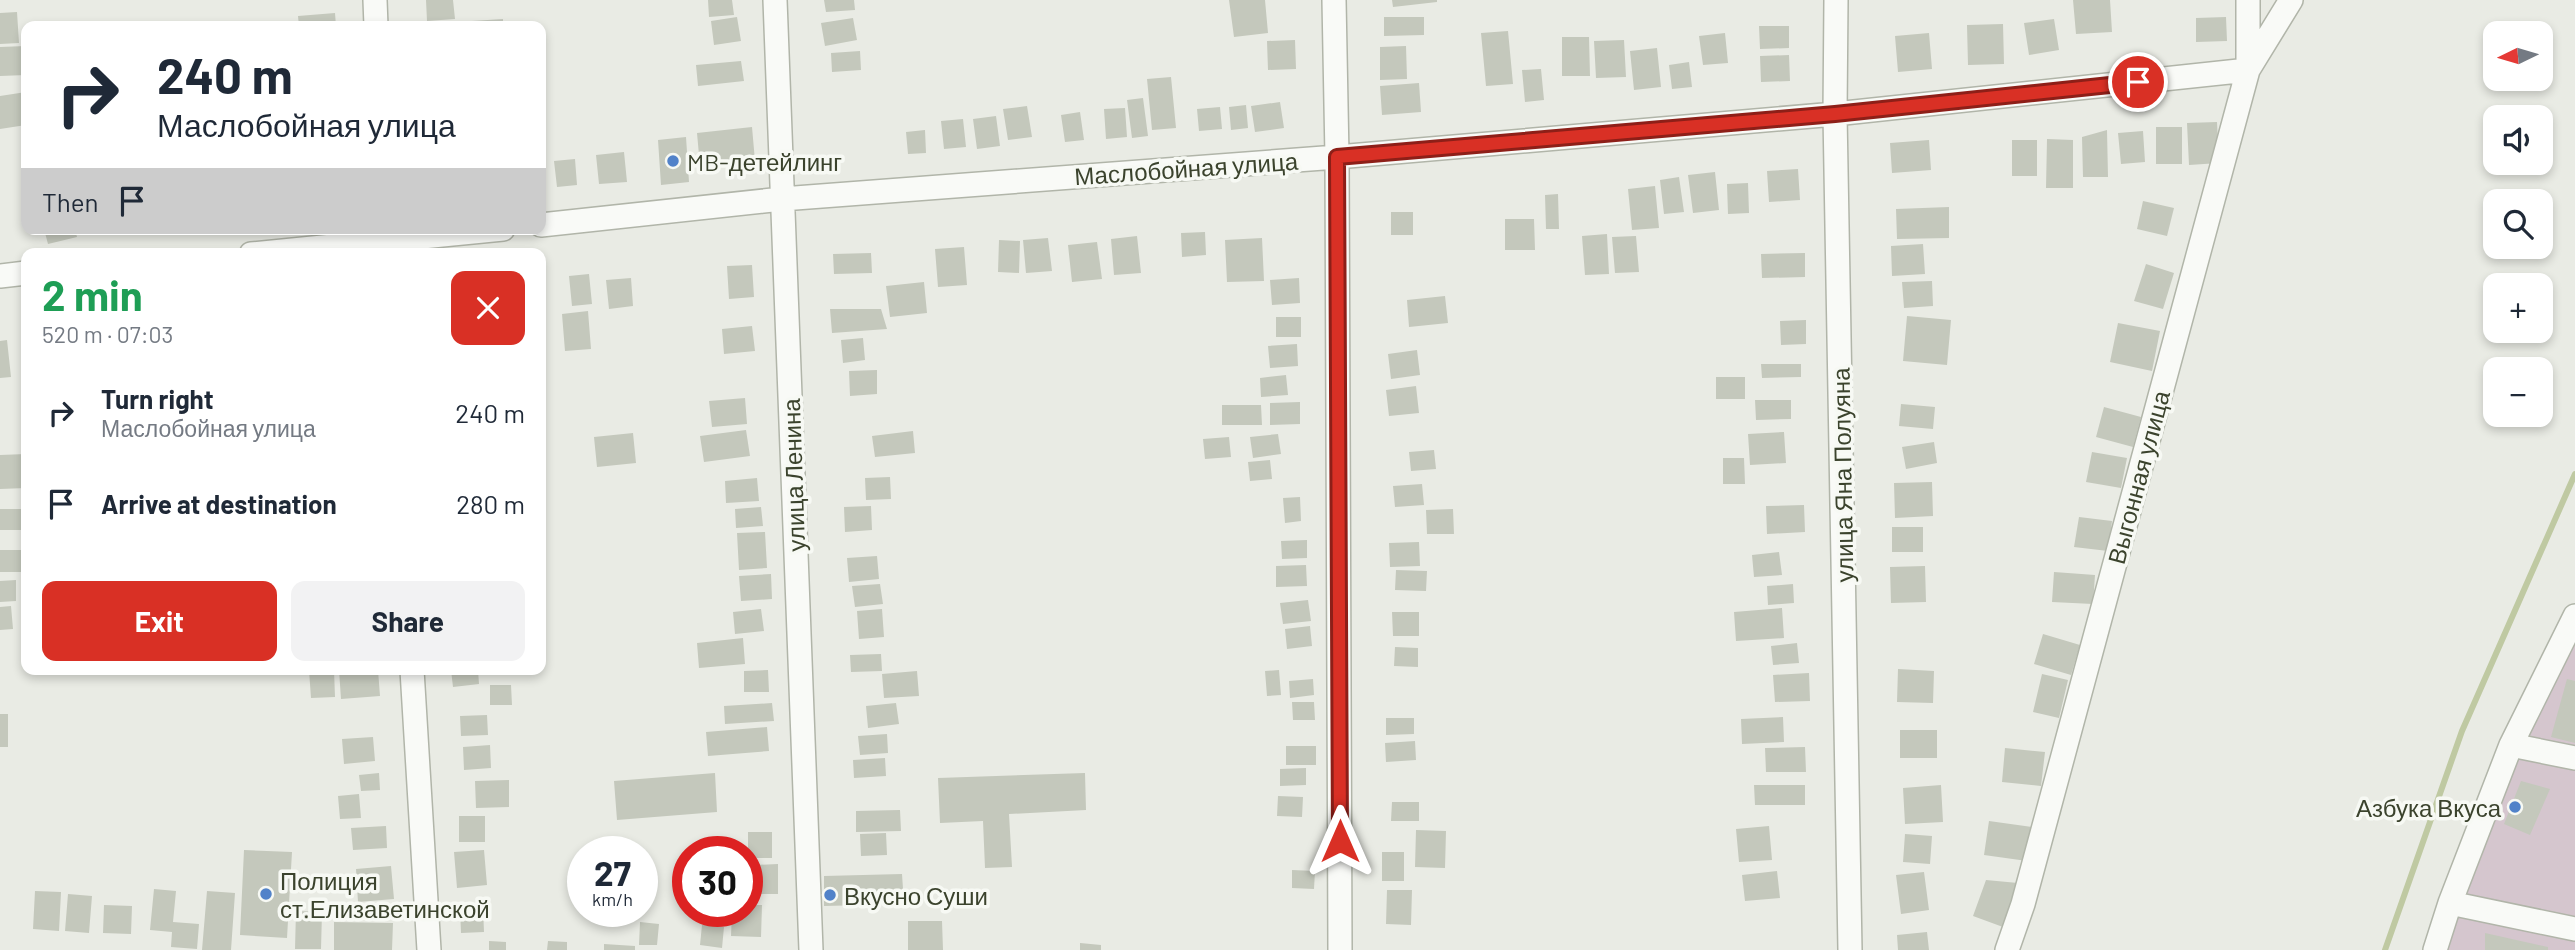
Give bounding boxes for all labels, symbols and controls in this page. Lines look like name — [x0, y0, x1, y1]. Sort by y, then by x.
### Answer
north arrow — [2483, 21, 2553, 91]
map controls — [2483, 21, 2553, 427]
text: 240 m — [157, 45, 293, 104]
icon: right — [42, 49, 133, 140]
pin — [2108, 52, 2168, 112]
icon: arrive — [2119, 63, 2157, 101]
text: Маслобойная улица — [157, 105, 456, 143]
button: sound — [2483, 105, 2553, 175]
street label: Маслобойная улица — [1073, 146, 1299, 190]
place label: MB-детейлинг — [687, 147, 842, 176]
marker: MB-детейлинг — [665, 153, 681, 169]
icon: arrive — [113, 182, 151, 220]
text: Then — [42, 186, 99, 217]
button: search — [2483, 189, 2553, 259]
text: 2 min — [42, 269, 143, 319]
button: close — [451, 271, 525, 345]
button: + — [2483, 273, 2553, 343]
text: 520 m · 07:03 — [42, 320, 173, 348]
button: − — [2483, 357, 2553, 427]
street label: улица Яна Полуяна — [1826, 367, 1858, 583]
text: Turn right — [101, 383, 214, 414]
street label: Выгонная улица — [2101, 386, 2175, 567]
icon: right — [42, 394, 80, 432]
text: 240 m — [455, 397, 525, 428]
street label: улица Ленина — [776, 397, 810, 552]
text: Маслобойная улица — [101, 414, 316, 442]
icon: arrive — [42, 485, 80, 523]
text: Arrive at destination — [101, 488, 337, 519]
text: 280 m — [456, 488, 525, 519]
button: Exit — [42, 581, 277, 661]
button: Share — [291, 581, 525, 661]
place label: Азбука Вкуса — [2356, 793, 2502, 822]
marker: Азбука Вкуса — [2507, 799, 2523, 815]
position arrow — [1303, 804, 1377, 878]
speed limit sign: 30 — [672, 836, 763, 927]
text: 27 — [594, 851, 631, 893]
place label: Полиция ст.Елизаветинской — [280, 866, 490, 923]
place label: Вкусно Суши — [844, 881, 988, 910]
marker: Полиция ст.Елизаветинской — [258, 886, 274, 902]
marker: Вкусно Суши — [822, 887, 838, 903]
text: km/h — [592, 888, 633, 910]

